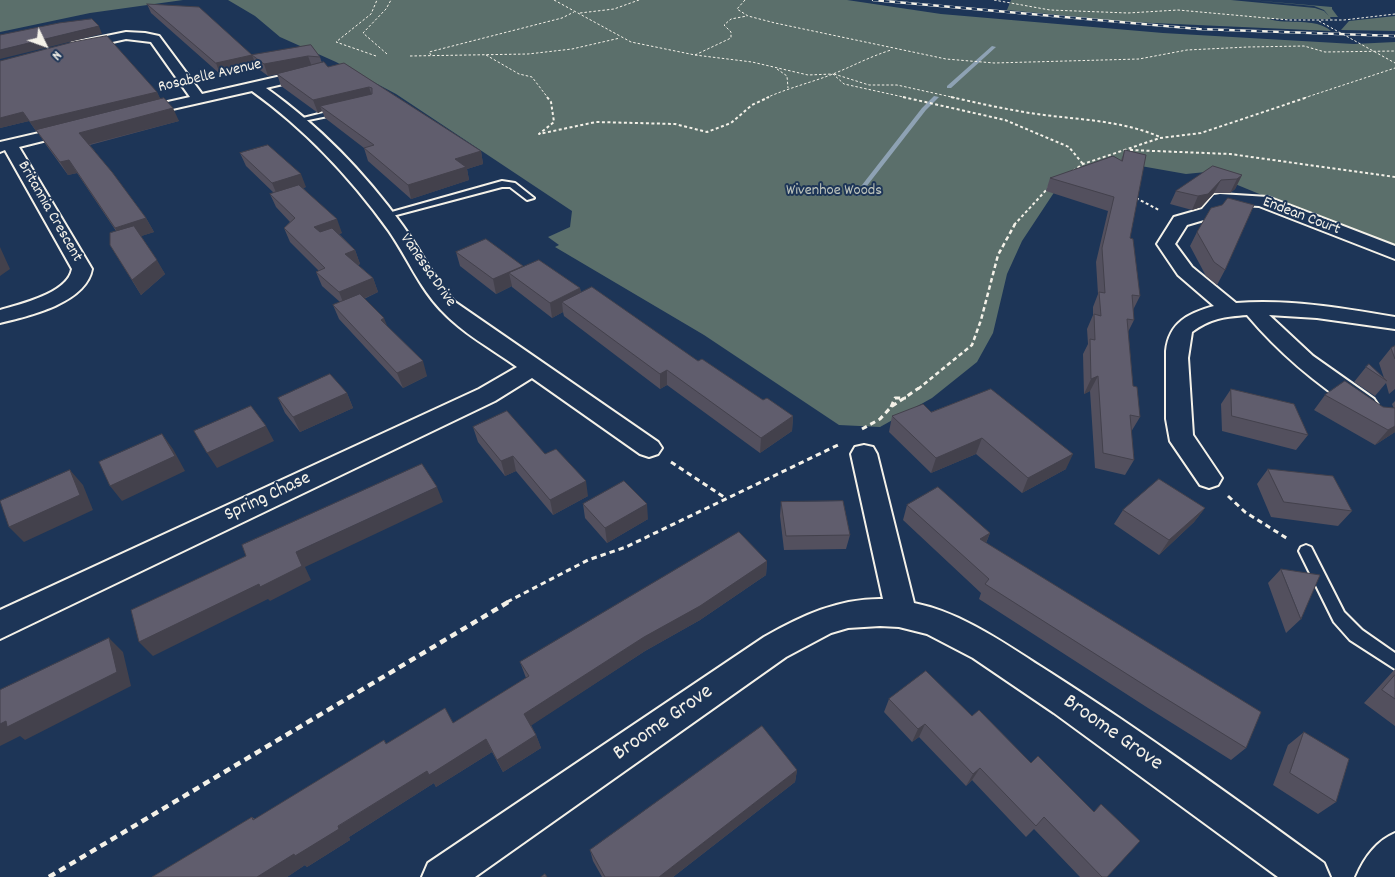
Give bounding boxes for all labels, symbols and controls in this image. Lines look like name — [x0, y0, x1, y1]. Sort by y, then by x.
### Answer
north arrow — [20, 20, 70, 70]
text: N — [46, 46, 66, 64]
street label: Rosabelle Avenue — [157, 56, 263, 98]
street label: Britannia Crescent — [12, 158, 86, 266]
park label: Wivenhoe Woods — [786, 182, 882, 202]
street label: Endean Court — [1260, 193, 1342, 241]
street label: Vanessa Drive — [395, 231, 459, 311]
street label: Spring Chase — [221, 468, 315, 528]
street label: Broome Grove — [609, 680, 719, 768]
street label: Broome Grove — [1057, 690, 1167, 778]

